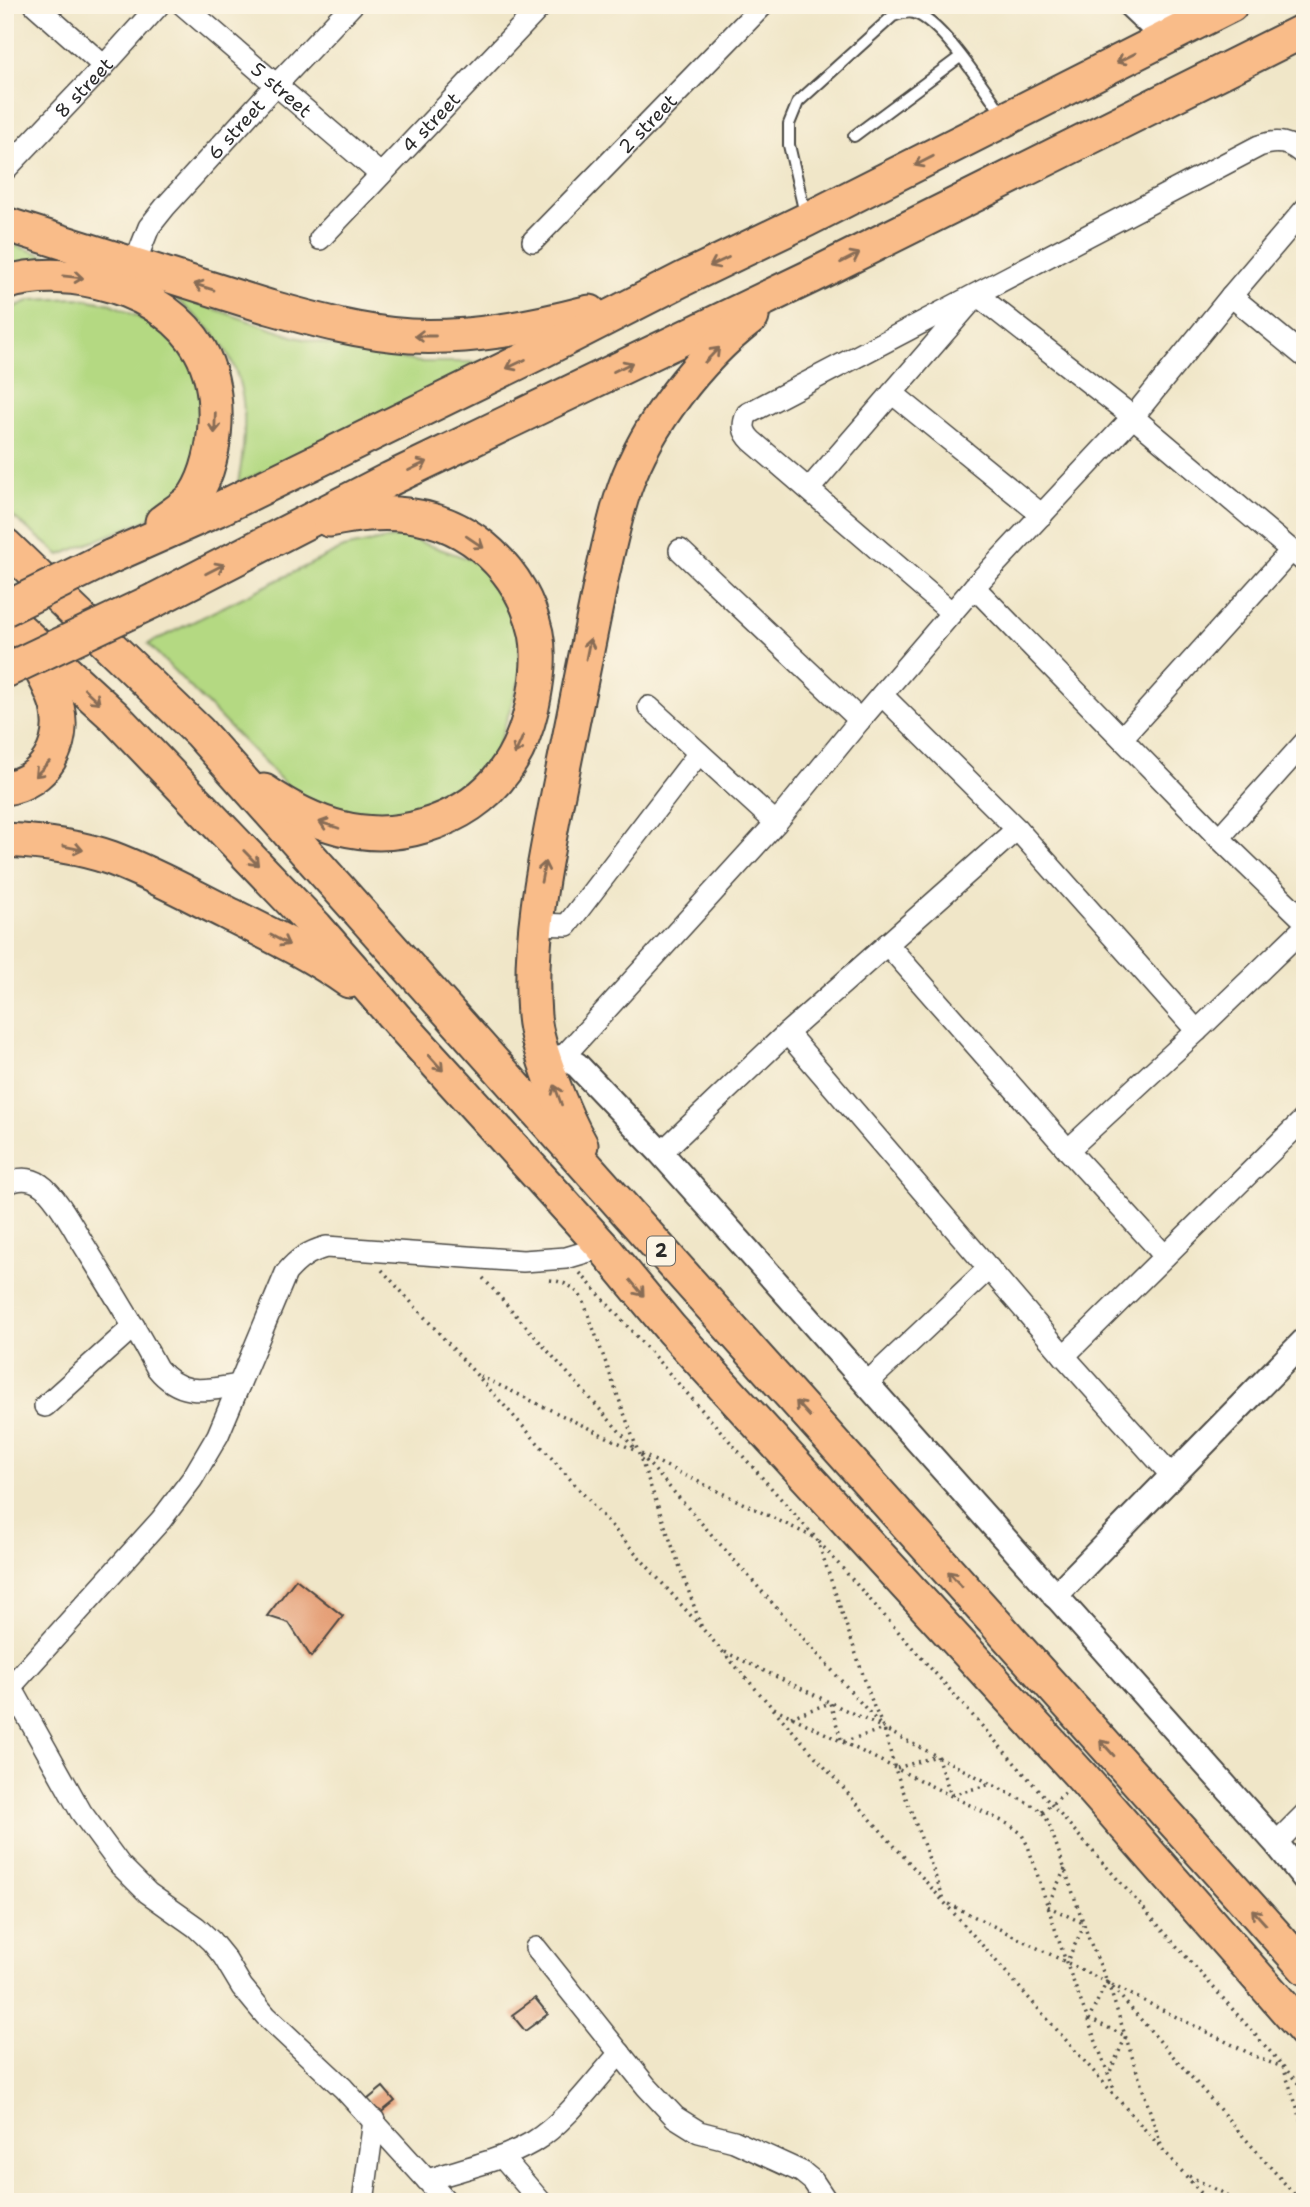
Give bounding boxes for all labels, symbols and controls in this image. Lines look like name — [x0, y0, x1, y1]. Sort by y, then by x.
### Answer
one-way arrow — [1116, 51, 1137, 65]
street label: 8 street — [49, 52, 119, 123]
street label: 5 street — [246, 57, 317, 123]
street label: 4 street — [397, 87, 466, 158]
street label: 2 street — [613, 89, 683, 159]
street label: 6 street — [202, 93, 271, 165]
one-way arrow — [914, 155, 934, 169]
one-way arrow — [839, 250, 860, 264]
one-way arrow — [709, 256, 730, 269]
one-way arrow — [61, 271, 83, 284]
one-way arrow — [193, 279, 215, 292]
one-way arrow — [414, 329, 437, 343]
one-way arrow — [703, 347, 720, 364]
one-way arrow — [506, 357, 527, 371]
one-way arrow — [612, 360, 633, 373]
one-way arrow — [209, 411, 222, 434]
one-way arrow — [407, 458, 428, 472]
one-way arrow — [465, 535, 484, 549]
one-way arrow — [204, 562, 225, 575]
one-way arrow — [581, 638, 595, 661]
one-way arrow — [83, 687, 100, 704]
one-way arrow — [512, 734, 525, 755]
one-way arrow — [33, 760, 50, 777]
one-way arrow — [318, 818, 340, 830]
one-way arrow — [61, 842, 84, 856]
one-way arrow — [242, 850, 259, 867]
one-way arrow — [536, 861, 550, 884]
one-way arrow — [269, 934, 290, 947]
one-way arrow — [428, 1054, 445, 1071]
one-way arrow — [551, 1085, 563, 1107]
road number: 2 — [647, 1236, 675, 1266]
one-way arrow — [629, 1278, 644, 1296]
one-way arrow — [795, 1401, 811, 1419]
one-way arrow — [947, 1570, 963, 1588]
one-way arrow — [1099, 1739, 1115, 1757]
one-way arrow — [1251, 1908, 1267, 1926]

